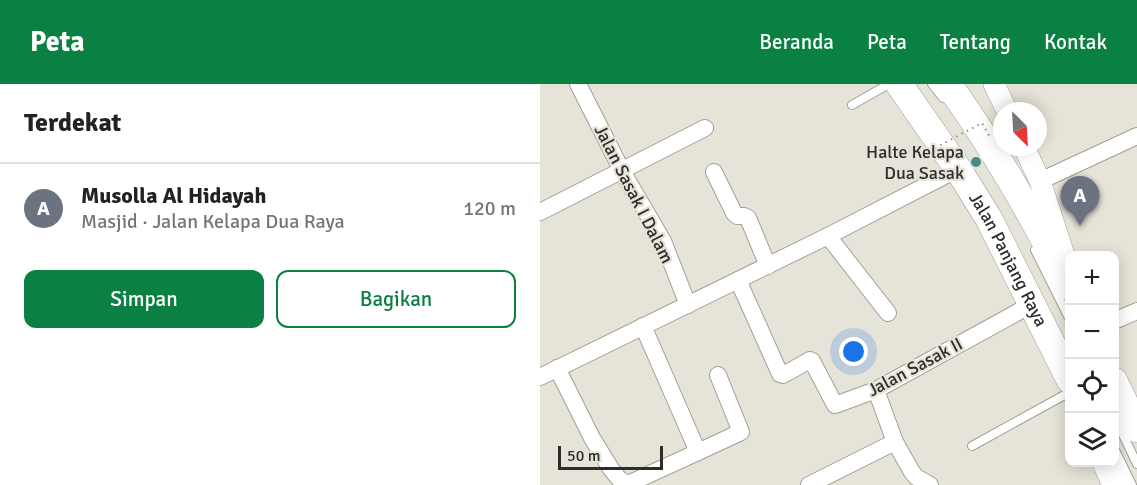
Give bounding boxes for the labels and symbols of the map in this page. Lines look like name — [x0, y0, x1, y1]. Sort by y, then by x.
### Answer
north arrow — [993, 102, 1047, 156]
street label: Jalan Sasak I Dalam — [590, 121, 678, 267]
place label: Halte Kelapa Dua Sasak — [866, 141, 964, 184]
marker: Halte Kelapa Dua Sasak — [969, 155, 983, 169]
pin: A — [1060, 176, 1100, 226]
street label: Jalan Panjang Raya — [964, 188, 1052, 330]
street label: Jalan Sasak II — [864, 333, 966, 401]
your location — [839, 337, 868, 366]
scale bar — [558, 443, 663, 470]

